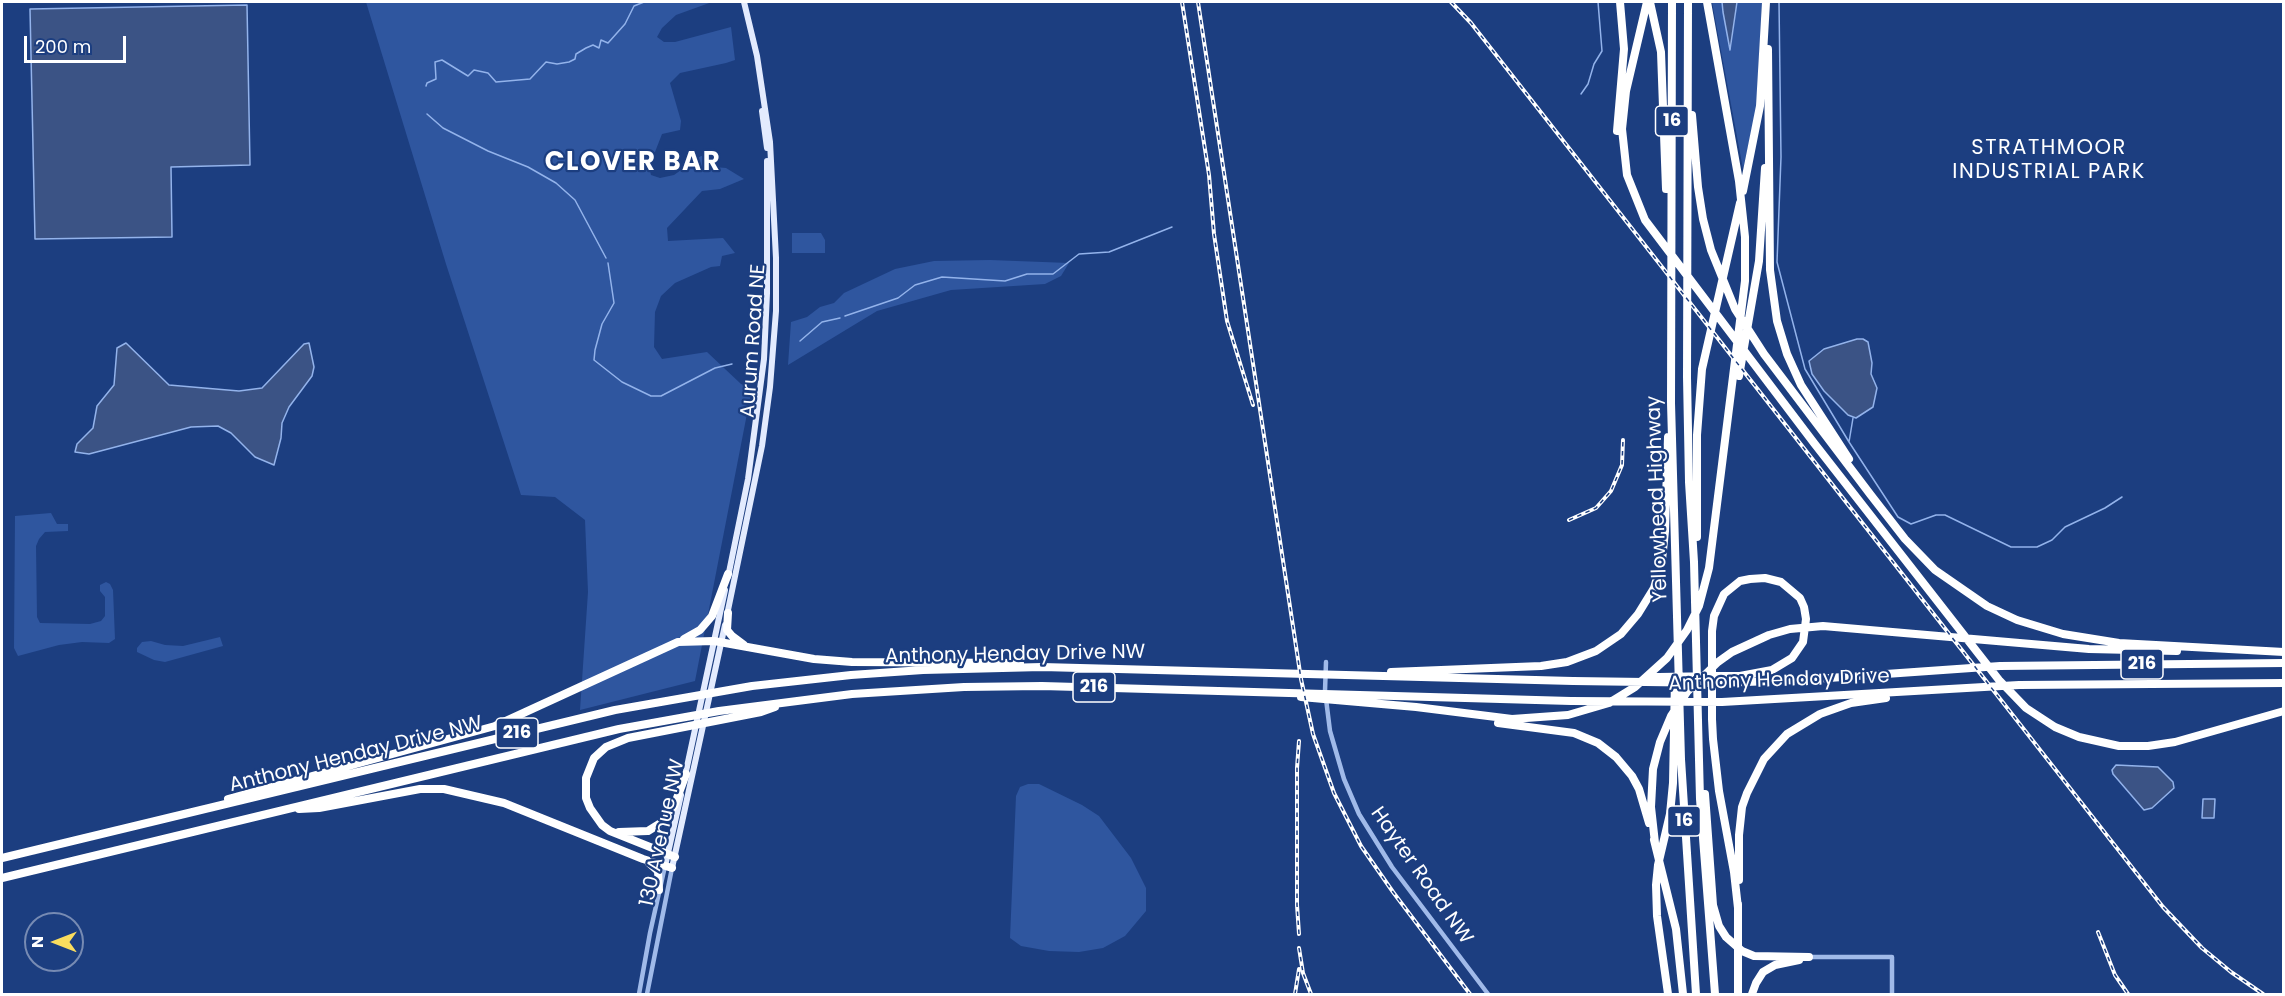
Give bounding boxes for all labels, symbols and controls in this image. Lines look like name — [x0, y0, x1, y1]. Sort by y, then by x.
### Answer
scale bar — [27, 24, 129, 62]
text: 200 m — [35, 34, 91, 59]
road number: 16 — [1656, 106, 1688, 136]
district label: STRATHMOOR INDUSTRIAL PARK — [1952, 136, 2146, 186]
district label: CLOVER BAR — [545, 147, 721, 179]
street label: Aurum Road NE — [737, 263, 771, 419]
street label: Yellowhead Highway — [1642, 395, 1674, 603]
street label: Anthony Henday Drive NW — [885, 641, 1145, 669]
road number: 216 — [2121, 649, 2163, 679]
street label: Anthony Henday Drive — [1668, 665, 1890, 697]
road number: 216 — [1073, 672, 1115, 702]
street label: Anthony Henday Drive NW — [227, 712, 485, 798]
road number: 216 — [496, 718, 538, 748]
street label: 130 Avenue NW — [636, 757, 690, 909]
street label: Hayter Road NW — [1365, 803, 1477, 949]
road number: 16 — [1668, 806, 1700, 836]
north arrow — [24, 912, 84, 972]
text: N — [26, 936, 49, 948]

